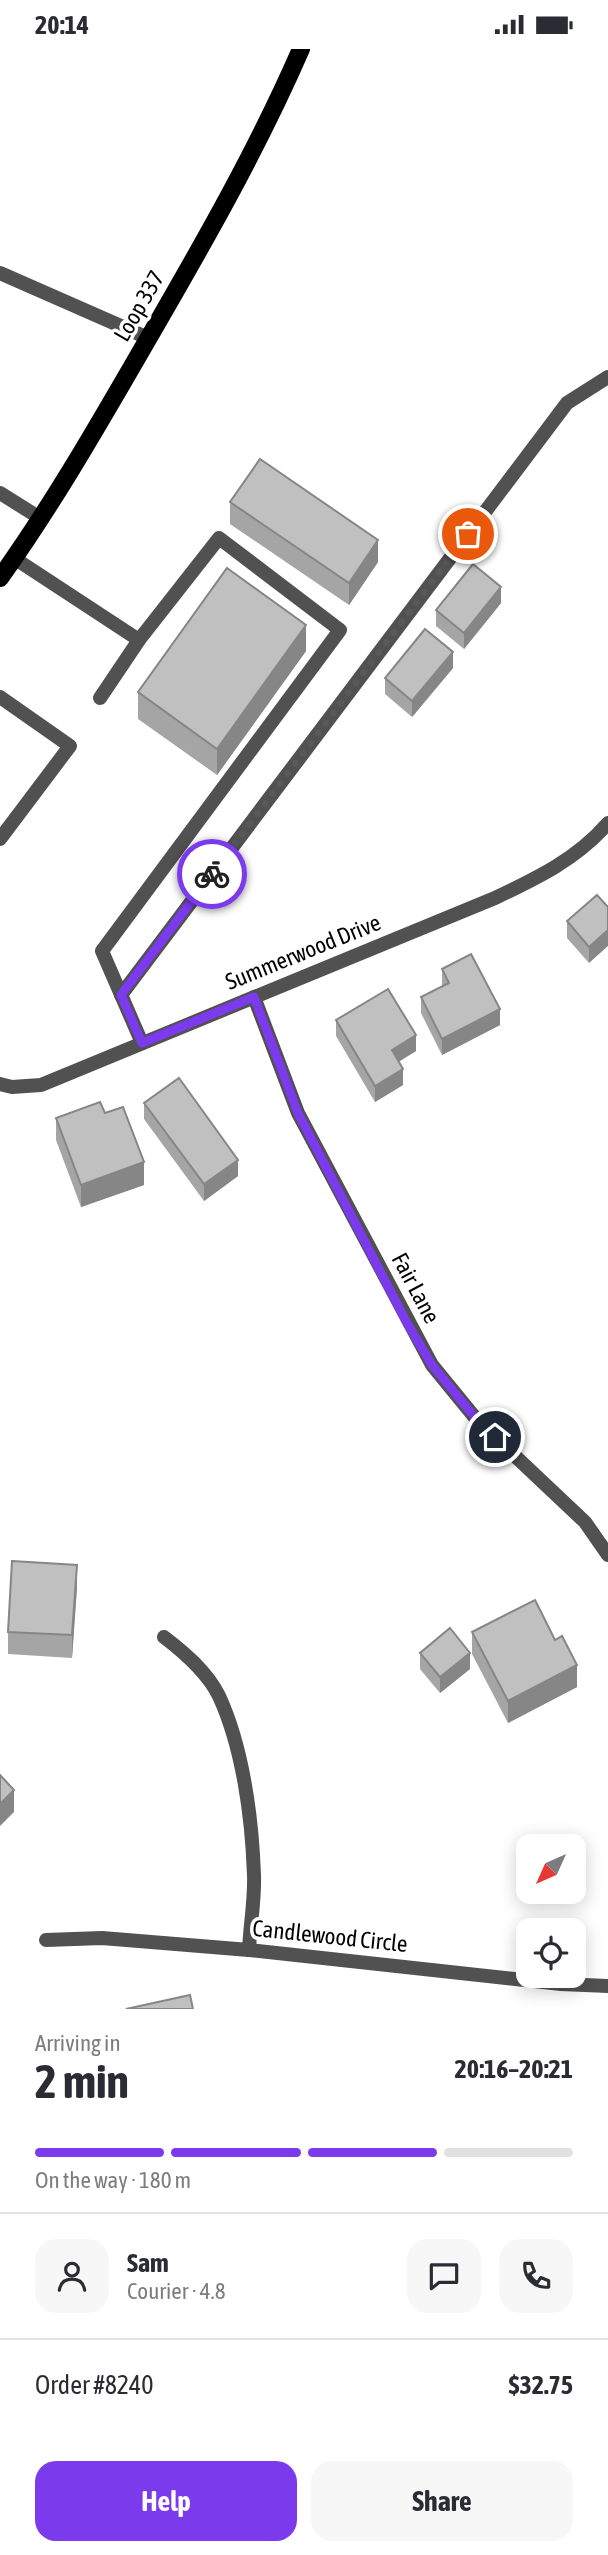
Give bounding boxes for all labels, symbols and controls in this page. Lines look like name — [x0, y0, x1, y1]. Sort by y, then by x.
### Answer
text: 20:14 — [35, 10, 89, 40]
street label: Loop 337 — [108, 266, 170, 346]
pin — [438, 504, 498, 564]
icon: bag — [449, 515, 487, 553]
courier — [177, 839, 247, 909]
icon: bike — [193, 855, 231, 893]
street label: Summerwood Drive — [222, 909, 384, 995]
street label: Fair Lane — [387, 1248, 445, 1328]
pin — [465, 1407, 525, 1467]
icon: home — [476, 1418, 514, 1456]
north arrow — [516, 1834, 586, 1904]
map controls — [516, 1834, 586, 1988]
street label: Candlewood Circle — [251, 1915, 409, 1957]
button: locate — [516, 1918, 586, 1988]
text: Arriving in — [35, 2030, 121, 2056]
text: 20:16–20:21 — [455, 2054, 573, 2084]
text: 2 min — [35, 2055, 129, 2108]
text: On the way · 180 m — [35, 2167, 191, 2193]
button: person — [35, 2239, 109, 2313]
button: chat — [407, 2239, 481, 2313]
button: phone — [499, 2239, 573, 2313]
text: Sam — [127, 2248, 169, 2278]
text: Courier · 4.8 — [127, 2278, 226, 2304]
text: Order #8240 — [35, 2370, 154, 2400]
text: $32.75 — [509, 2370, 573, 2400]
button: Help — [35, 2461, 297, 2541]
button: Share — [311, 2461, 573, 2541]

